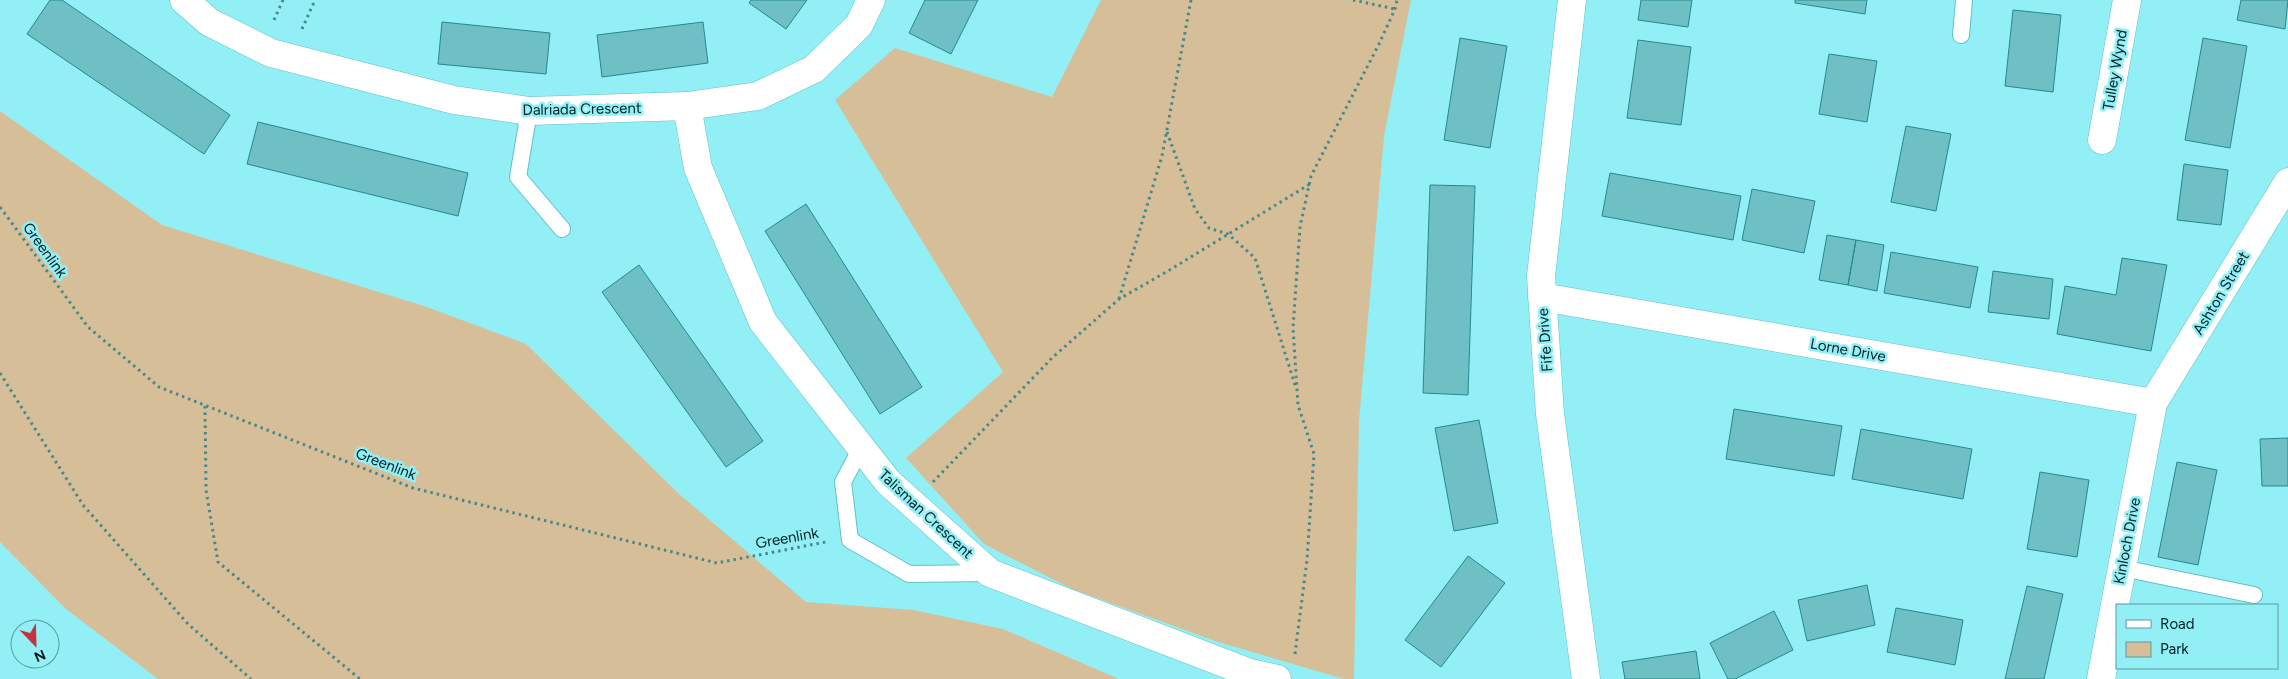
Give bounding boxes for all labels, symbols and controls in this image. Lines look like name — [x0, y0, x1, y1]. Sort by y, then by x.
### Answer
street label: Tulley Wynd — [2099, 28, 2131, 112]
street label: Dalriada Crescent — [522, 99, 642, 119]
street label: Greenlink — [19, 219, 71, 282]
street label: Ashton Street — [2189, 248, 2253, 338]
street label: Fife Drive — [1534, 308, 1556, 372]
street label: Lorne Drive — [1809, 334, 1887, 366]
street label: Greenlink — [353, 444, 420, 484]
street label: Talisman Crescent — [875, 466, 977, 563]
street label: Kinloch Drive — [2110, 496, 2144, 586]
street label: Greenlink — [754, 523, 821, 552]
legend — [2116, 604, 2278, 669]
text: Road — [2160, 615, 2195, 633]
north arrow — [10, 619, 60, 669]
text: Park — [2160, 640, 2189, 658]
text: N — [32, 646, 48, 665]

